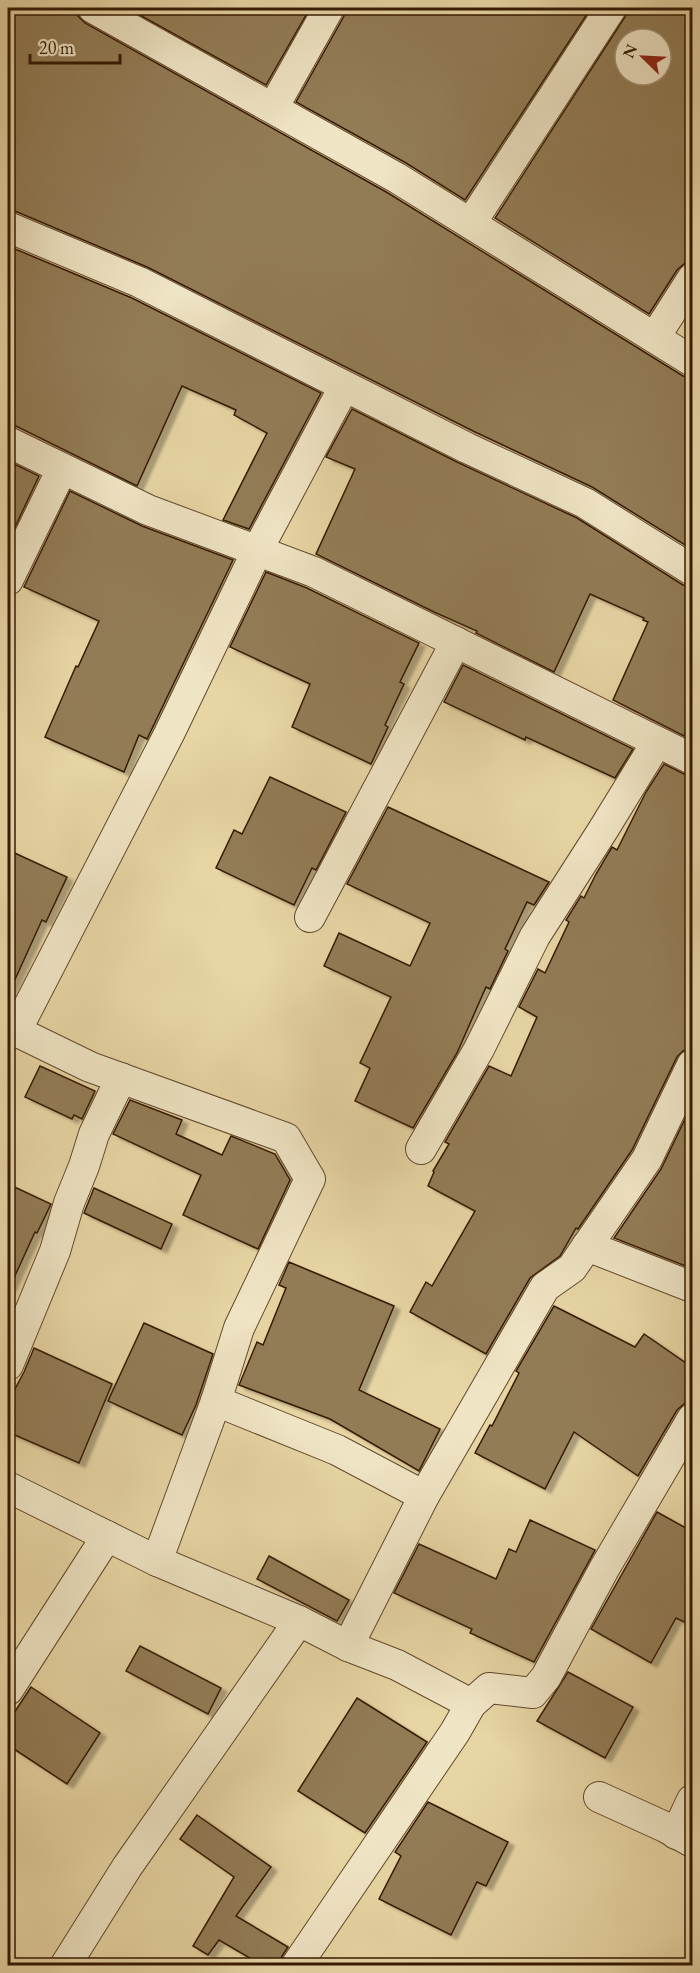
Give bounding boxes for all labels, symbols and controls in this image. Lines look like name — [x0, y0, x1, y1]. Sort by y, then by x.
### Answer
scale bar — [30, 27, 120, 65]
north arrow — [613, 27, 673, 87]
text: 20 m — [39, 36, 74, 59]
text: N — [618, 41, 642, 61]

